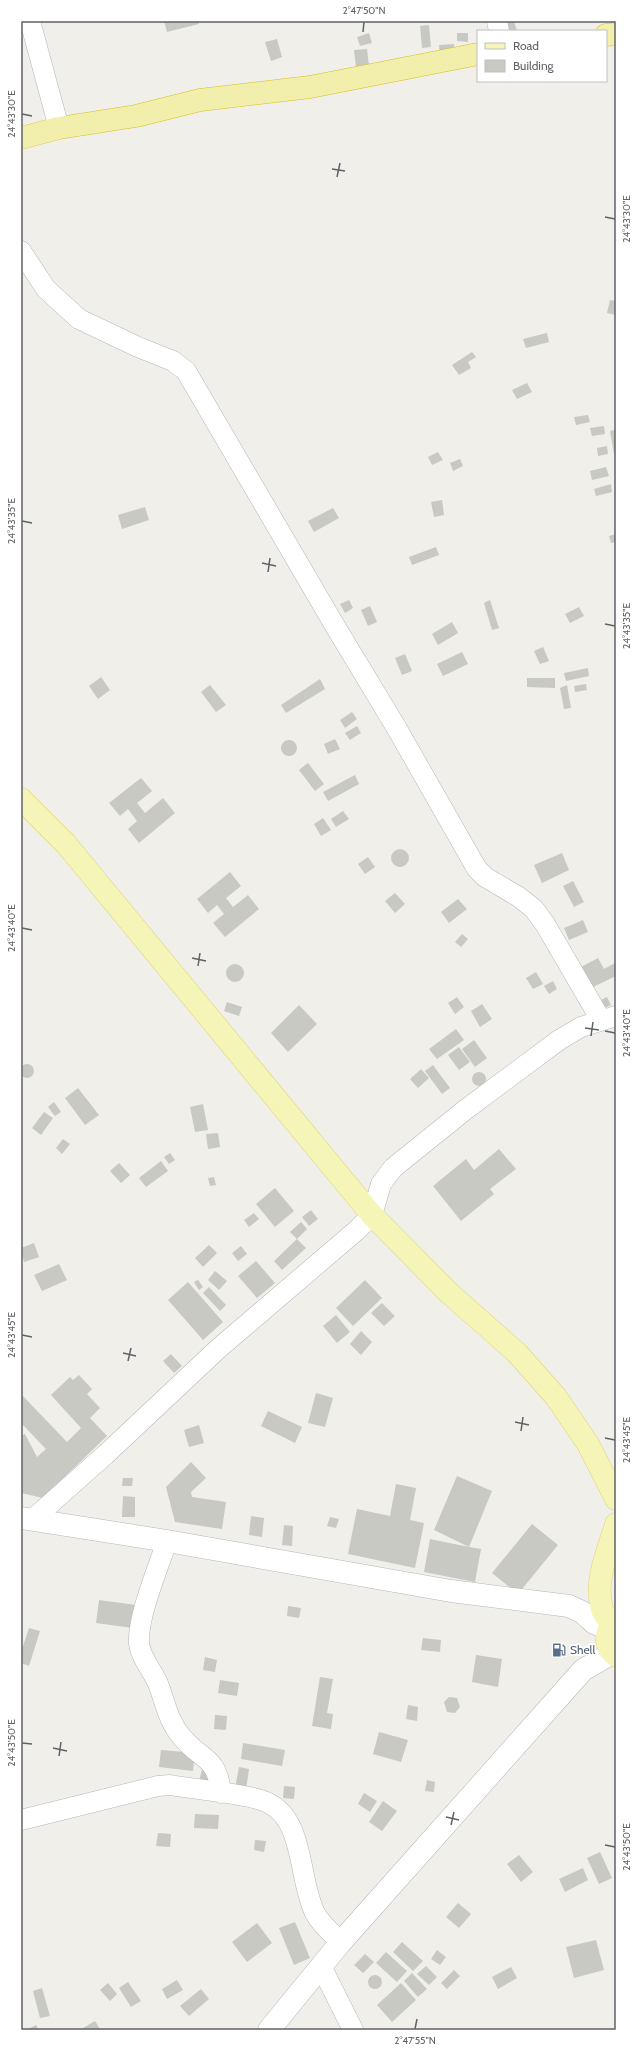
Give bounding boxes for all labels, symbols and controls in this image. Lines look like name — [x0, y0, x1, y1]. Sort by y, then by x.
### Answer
text: 2°47'50"N — [342, 4, 386, 17]
legend — [477, 30, 607, 82]
text: Road — [513, 38, 539, 53]
text: Building — [513, 58, 555, 73]
text: 24°43'30"E — [5, 90, 18, 138]
text: 24°43'30"E — [620, 195, 633, 243]
text: 24°43'35"E — [5, 498, 18, 544]
text: 24°43'35"E — [620, 603, 633, 649]
text: 24°43'40"E — [5, 904, 18, 952]
text: 24°43'40"E — [620, 1009, 633, 1057]
text: 24°43'45"E — [5, 1311, 18, 1358]
text: 24°43'45"E — [620, 1416, 633, 1463]
fuel station icon: Shell — [551, 1642, 567, 1658]
place label: Shell — [570, 1642, 595, 1657]
text: 24°43'50"E — [5, 1719, 18, 1767]
text: 24°43'50"E — [620, 1823, 633, 1871]
text: 2°47'55"N — [394, 2034, 436, 2047]

